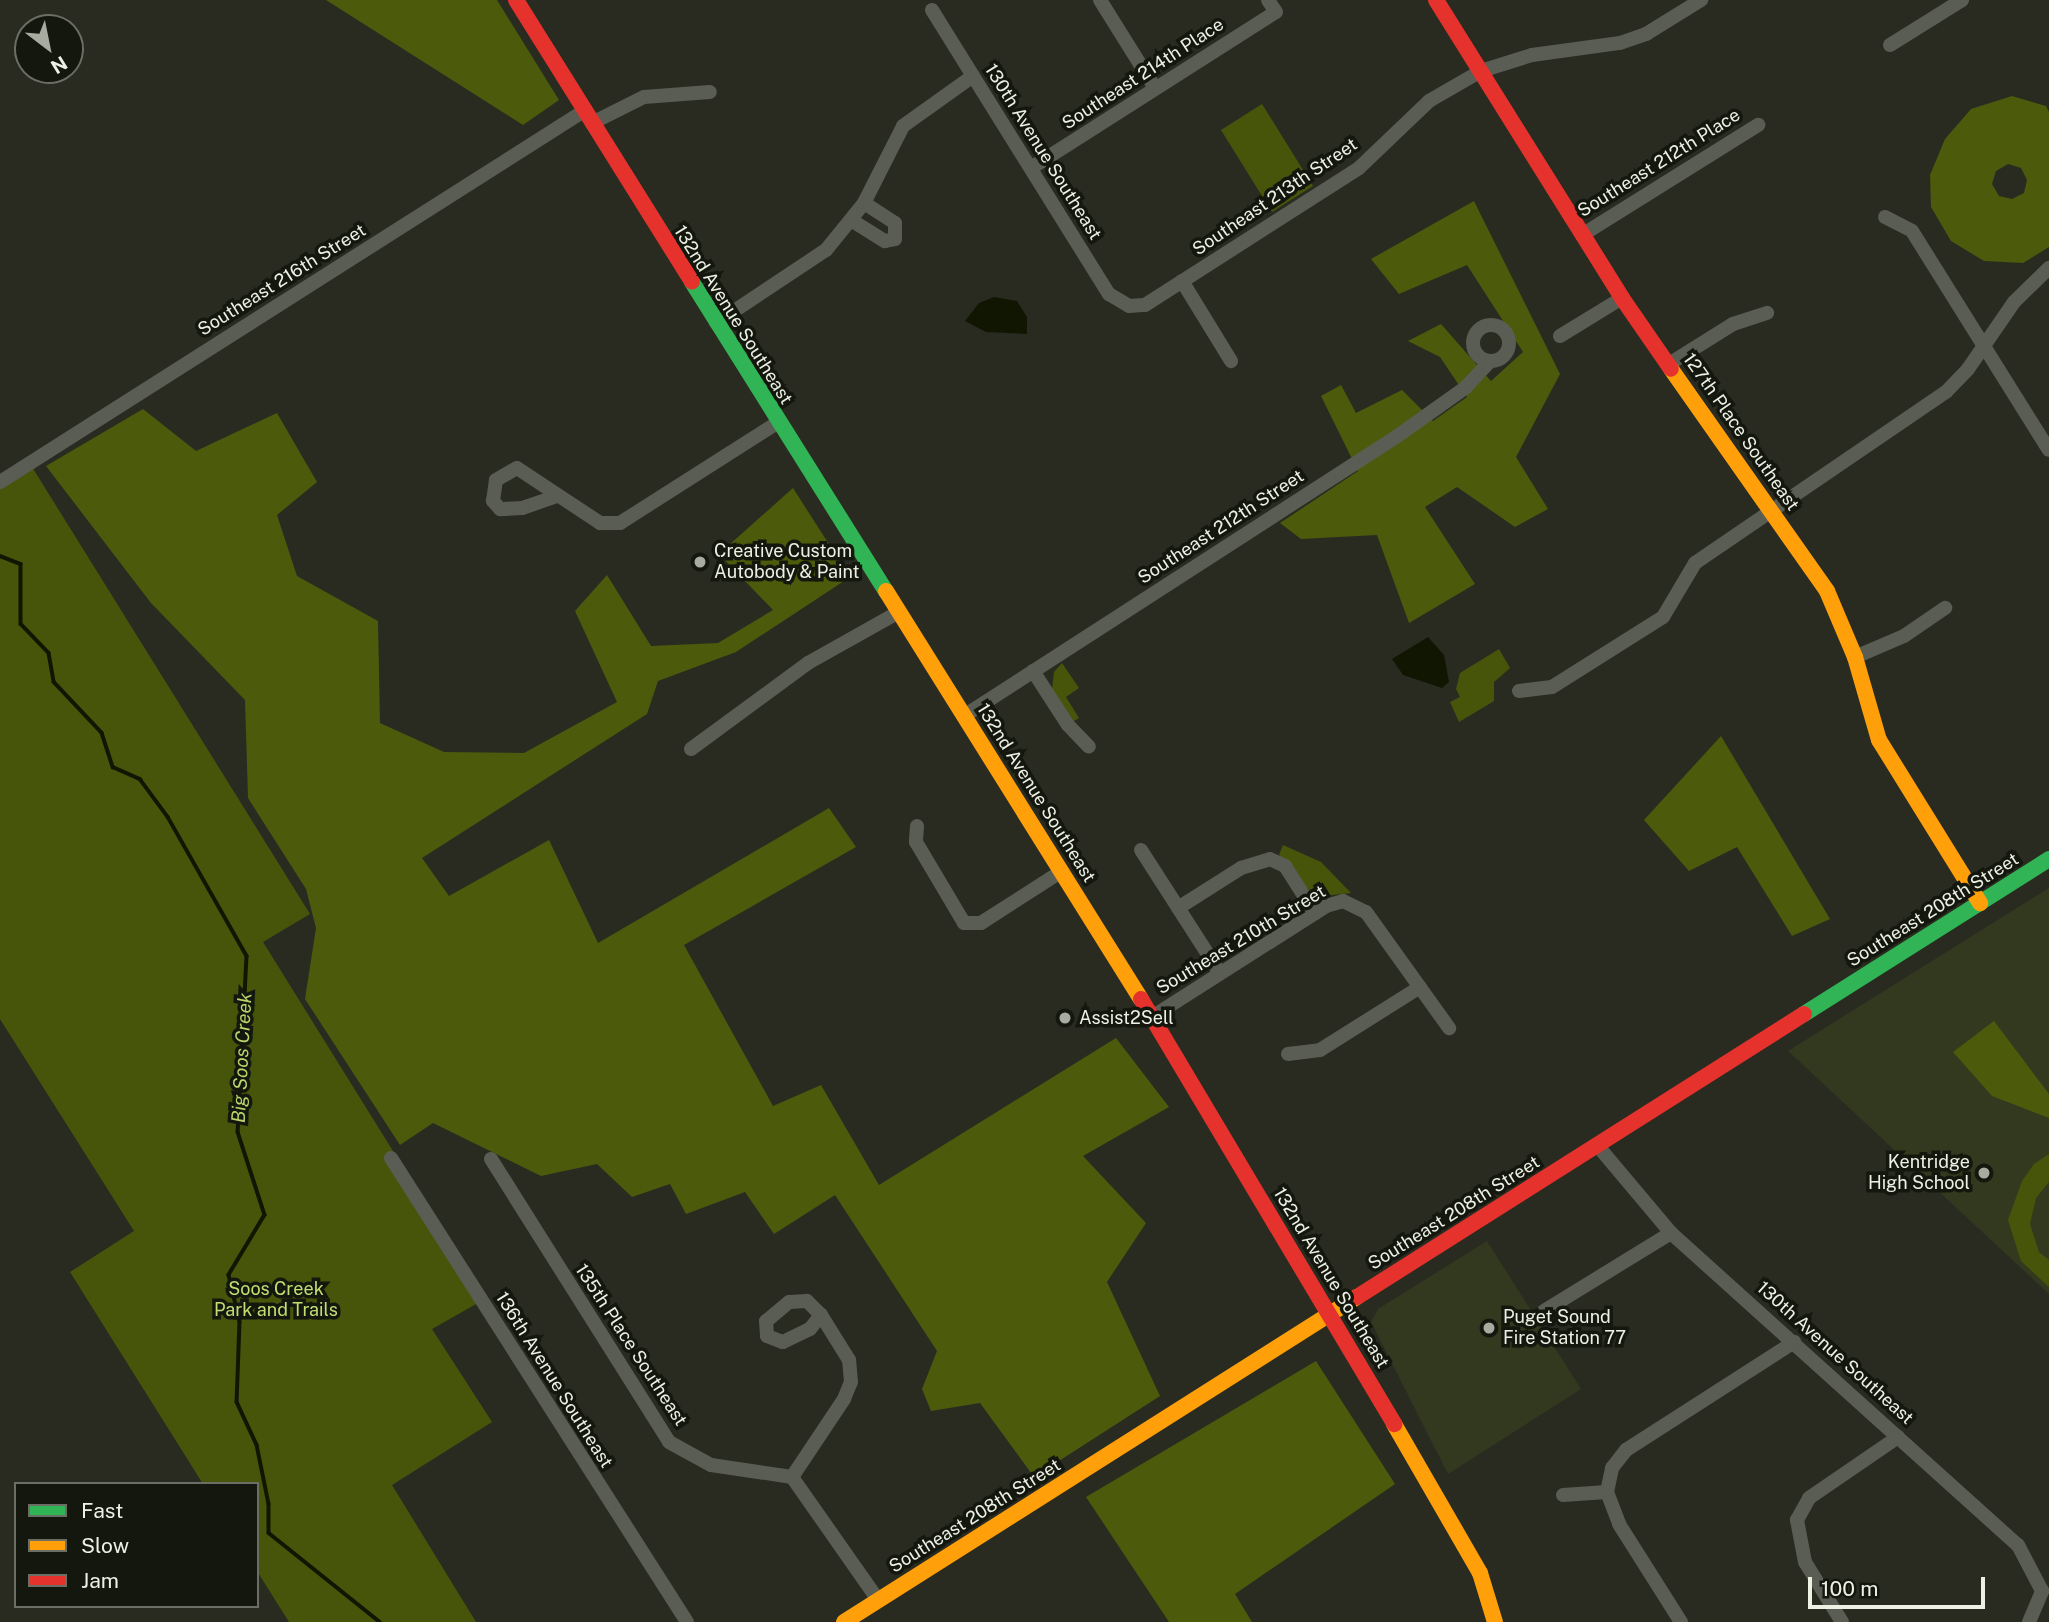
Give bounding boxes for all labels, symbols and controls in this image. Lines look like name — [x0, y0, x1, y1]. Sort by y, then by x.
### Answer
north arrow — [14, 14, 84, 84]
street label: Southeast 214th Place — [1058, 14, 1228, 134]
text: N — [47, 52, 71, 78]
street label: 130th Avenue Southeast — [980, 60, 1106, 244]
street label: Southeast 212th Place — [1574, 104, 1744, 222]
street label: Southeast 213th Street — [1189, 134, 1361, 260]
street label: Southeast 216th Street — [194, 219, 370, 341]
street label: 132nd Avenue Southeast — [669, 222, 797, 408]
street label: 127th Place Southeast — [1678, 349, 1804, 515]
street label: Southeast 212th Street — [1134, 465, 1308, 589]
place label: Creative Custom Autobody & Paint — [714, 541, 860, 584]
marker: Creative Custom Autobody & Paint — [692, 554, 708, 570]
street label: 132nd Avenue Southeast — [972, 700, 1100, 886]
street label: Southeast 208th Street — [1843, 848, 2023, 972]
street label: Southeast 210th Street — [1152, 881, 1330, 999]
water label: Big Soos Creek — [227, 992, 257, 1124]
place label: Assist2Sell — [1079, 1007, 1174, 1029]
marker: Assist2Sell — [1057, 1010, 1073, 1026]
street label: Southeast 208th Street — [1364, 1151, 1544, 1275]
place label: Kentridge High School — [1868, 1152, 1970, 1194]
marker: Kentridge High School — [1976, 1165, 1992, 1181]
street label: 132nd Avenue Southeast — [1268, 1184, 1394, 1372]
street label: 135th Place Southeast — [571, 1260, 691, 1430]
street label: 130th Avenue Southeast — [1752, 1277, 1918, 1429]
park label: Soos Creek Park and Trails — [214, 1279, 338, 1322]
street label: 136th Avenue Southeast — [491, 1288, 617, 1472]
place label: Puget Sound Fire Station 77 — [1503, 1307, 1626, 1350]
marker: Puget Sound Fire Station 77 — [1481, 1320, 1497, 1336]
street label: Southeast 208th Street — [885, 1454, 1065, 1578]
legend — [14, 1482, 259, 1608]
text: Fast — [81, 1498, 123, 1523]
text: Slow — [81, 1533, 129, 1558]
scale bar — [1811, 1562, 1988, 1606]
text: Jam — [81, 1568, 119, 1593]
text: 100 m — [1821, 1576, 1878, 1601]

